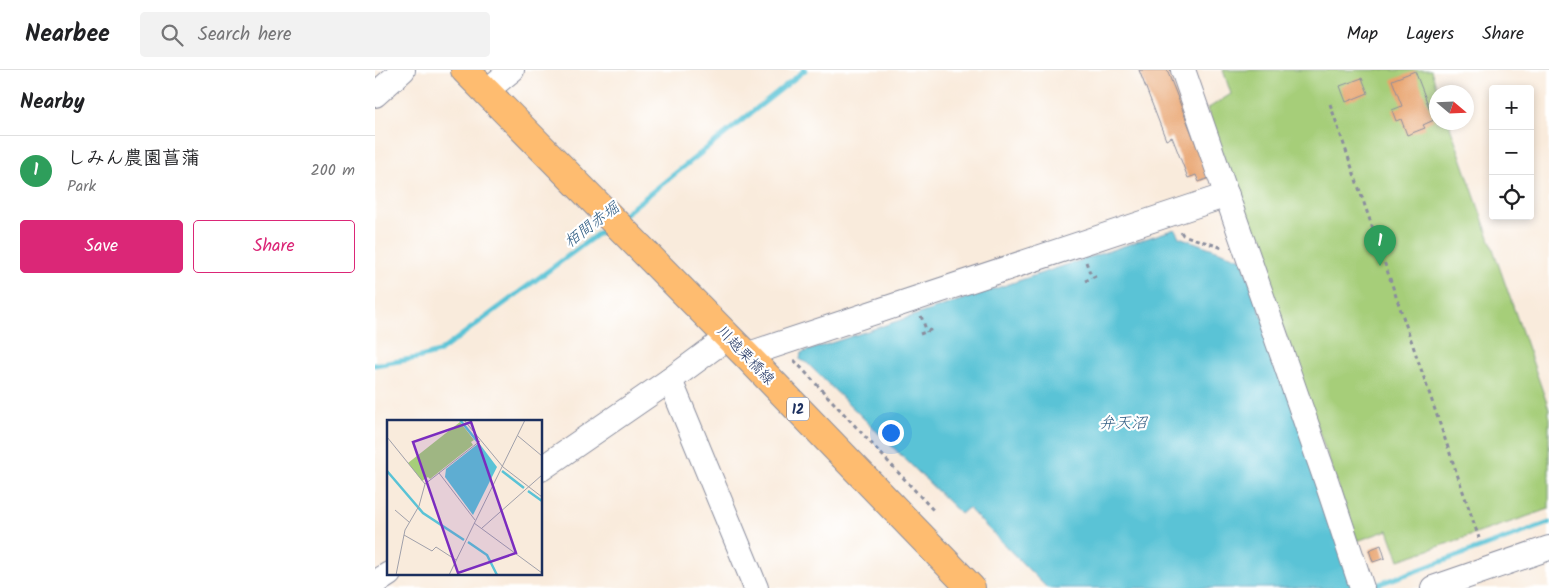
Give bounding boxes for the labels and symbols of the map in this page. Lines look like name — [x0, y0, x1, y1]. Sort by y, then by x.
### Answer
north arrow — [1429, 85, 1474, 130]
water label: 栢間赤堀 — [559, 195, 626, 254]
pin: 1 — [1364, 225, 1396, 266]
street label: 川越栗橋線 — [711, 320, 780, 391]
road number: 12 — [787, 398, 809, 420]
water label: 弁天沼 — [1099, 411, 1149, 436]
inset map — [387, 420, 543, 576]
your location — [878, 420, 904, 446]

